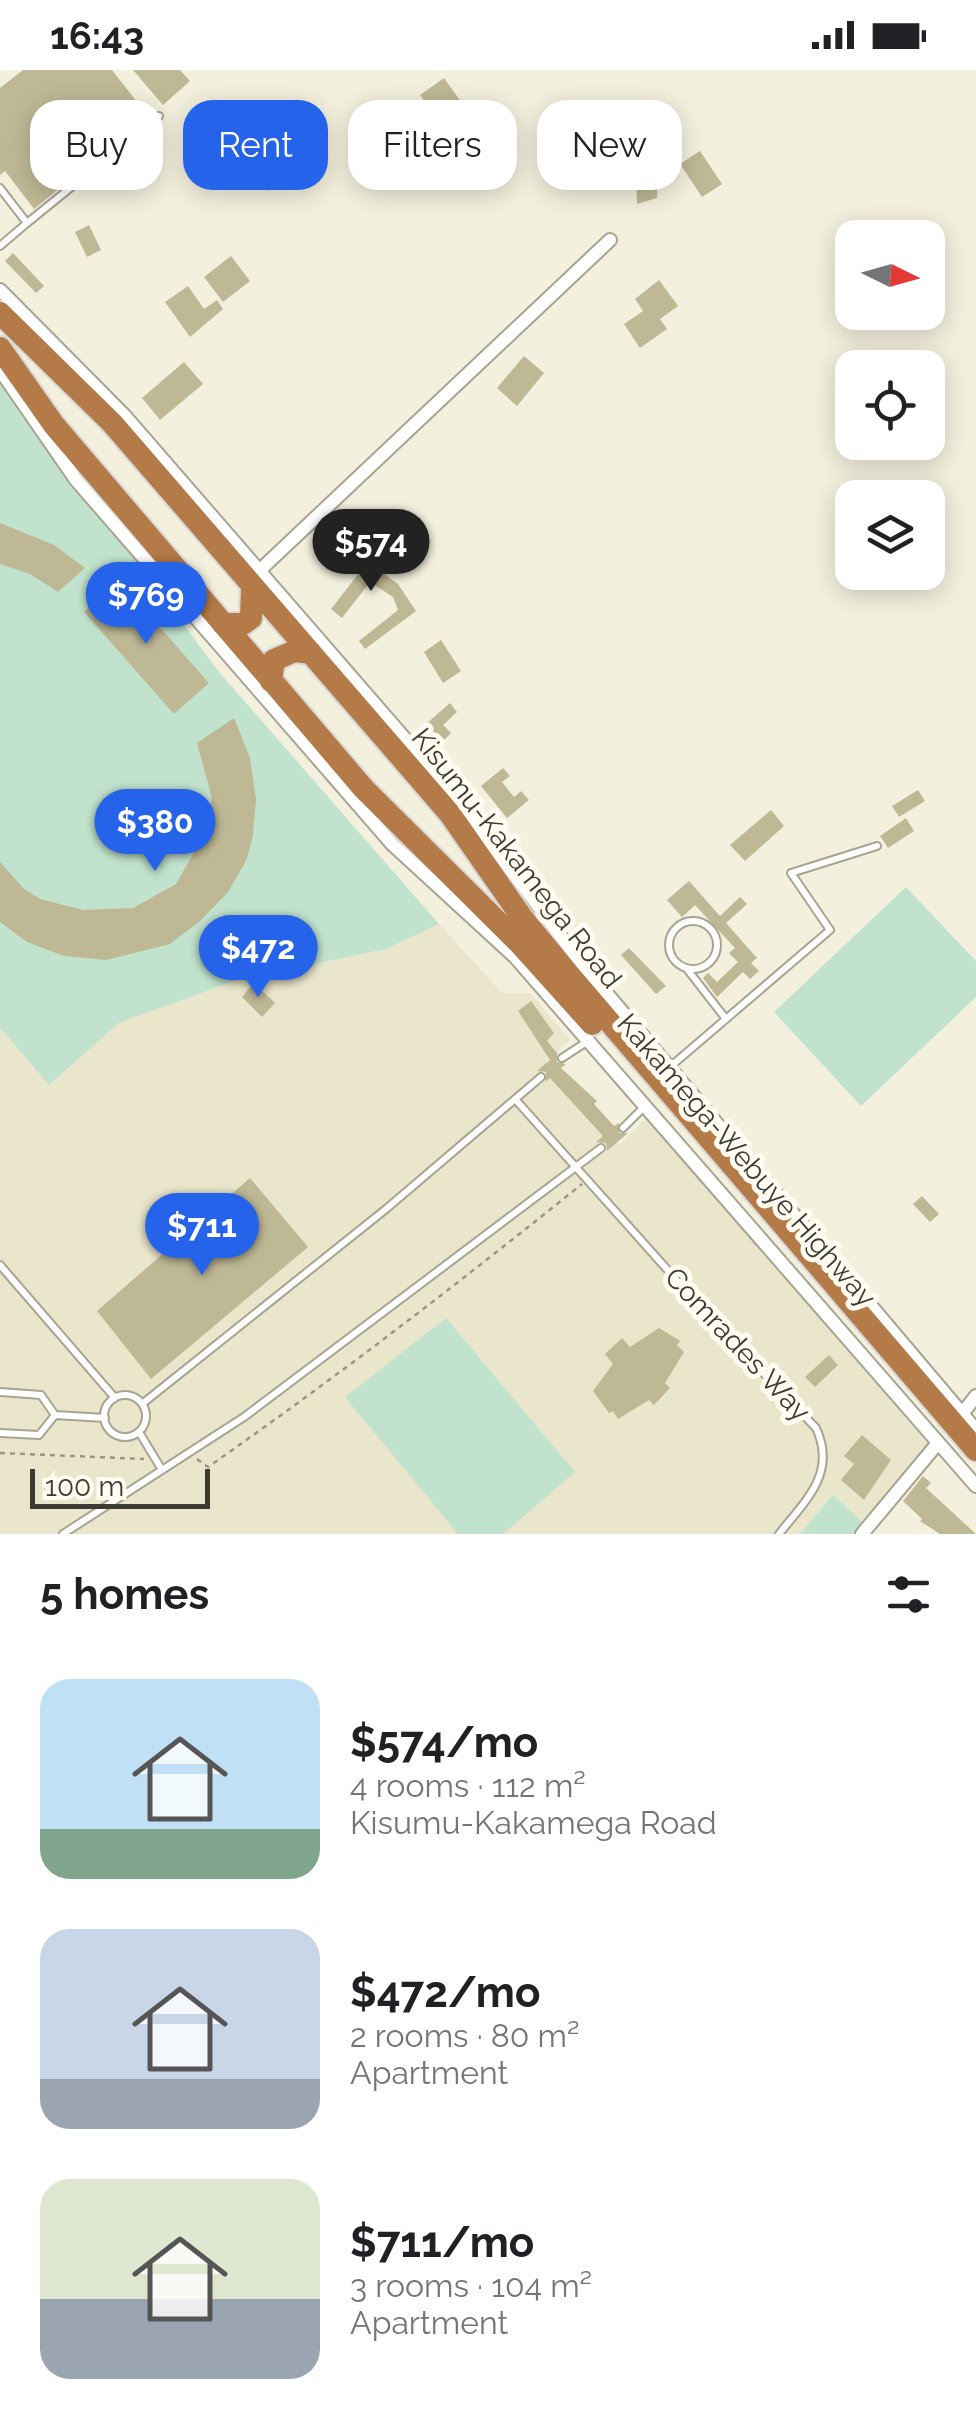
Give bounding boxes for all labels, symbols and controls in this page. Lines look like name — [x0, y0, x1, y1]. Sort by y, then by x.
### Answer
text: 16:43 — [50, 13, 144, 58]
chip: Buy — [30, 100, 163, 190]
chip: Rent — [183, 100, 328, 190]
chip: Filters — [348, 100, 517, 190]
chip: New — [537, 100, 682, 190]
north arrow — [835, 220, 945, 330]
map controls — [835, 220, 945, 590]
button: locate — [835, 350, 945, 460]
button: layers — [835, 480, 945, 590]
pin: $574 — [312, 509, 430, 594]
text: $574 — [335, 523, 408, 560]
pin: $769 — [87, 562, 205, 647]
text: $769 — [108, 576, 184, 613]
street label: Kisumu-Kakamega Road — [405, 722, 628, 995]
pin: $380 — [96, 789, 214, 874]
text: $380 — [117, 803, 193, 840]
pin: $472 — [199, 915, 317, 1000]
text: $472 — [221, 929, 295, 966]
street label: Kakamega-Webuye Highway — [610, 1007, 883, 1314]
pin: $711 — [143, 1193, 261, 1278]
text: $711 — [167, 1207, 237, 1244]
street label: Comrades Way — [658, 1261, 817, 1428]
scale bar — [30, 1464, 210, 1508]
text: 100 m — [45, 1470, 124, 1503]
icon: filters — [881, 1567, 936, 1622]
text: 5 homes — [40, 1570, 209, 1619]
text: $574/mo — [350, 1718, 538, 1767]
icon: home — [120, 1719, 240, 1839]
text: 4 rooms · 112 m² — [350, 1767, 586, 1804]
text: Kisumu-Kakamega Road — [350, 1804, 717, 1841]
text: $472/mo — [350, 1968, 540, 2017]
icon: home — [120, 1969, 240, 2089]
text: 2 rooms · 80 m² — [350, 2017, 579, 2054]
text: Apartment — [350, 2054, 508, 2091]
text: $711/mo — [350, 2218, 534, 2267]
icon: home — [120, 2219, 240, 2339]
text: 3 rooms · 104 m² — [350, 2267, 592, 2304]
text: Apartment — [350, 2304, 508, 2341]

